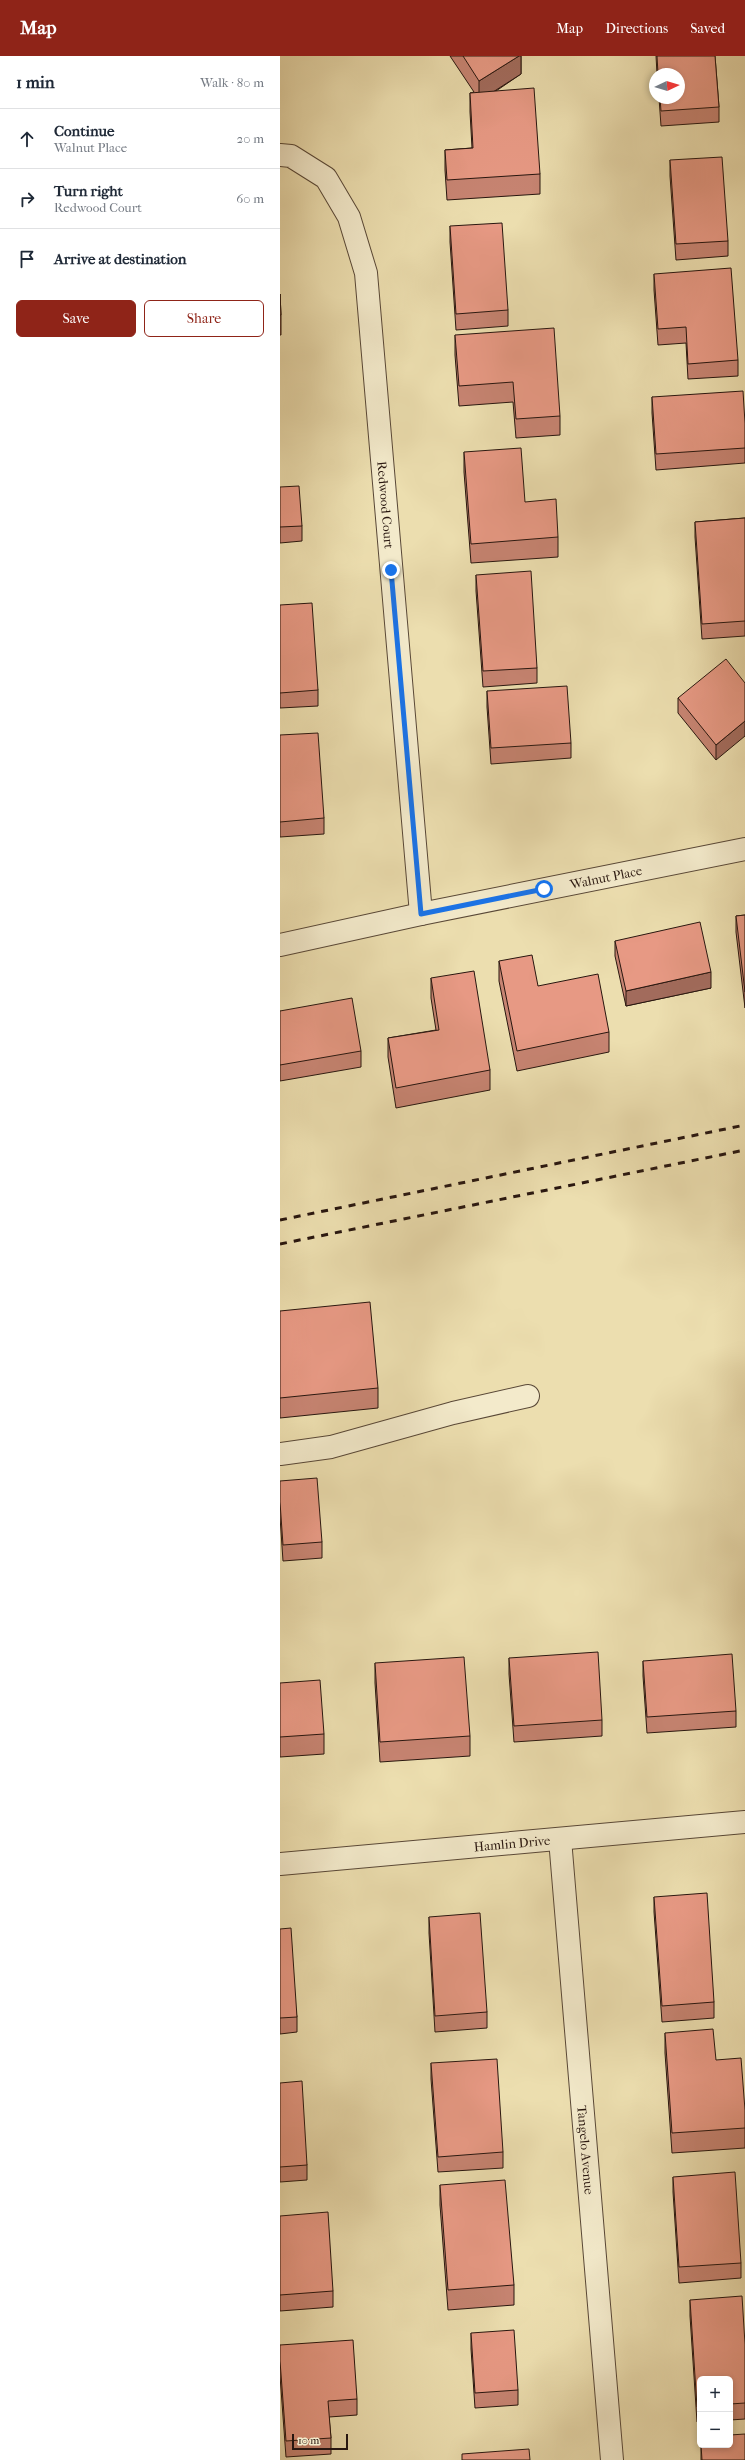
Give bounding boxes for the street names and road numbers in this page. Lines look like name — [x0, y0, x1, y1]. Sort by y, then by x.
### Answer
street label: Redwood Court — [374, 460, 397, 550]
street label: Walnut Place — [568, 863, 644, 892]
street label: Hamlin Drive — [473, 1833, 552, 1854]
street label: Tangelo Avenue — [574, 2105, 597, 2196]

